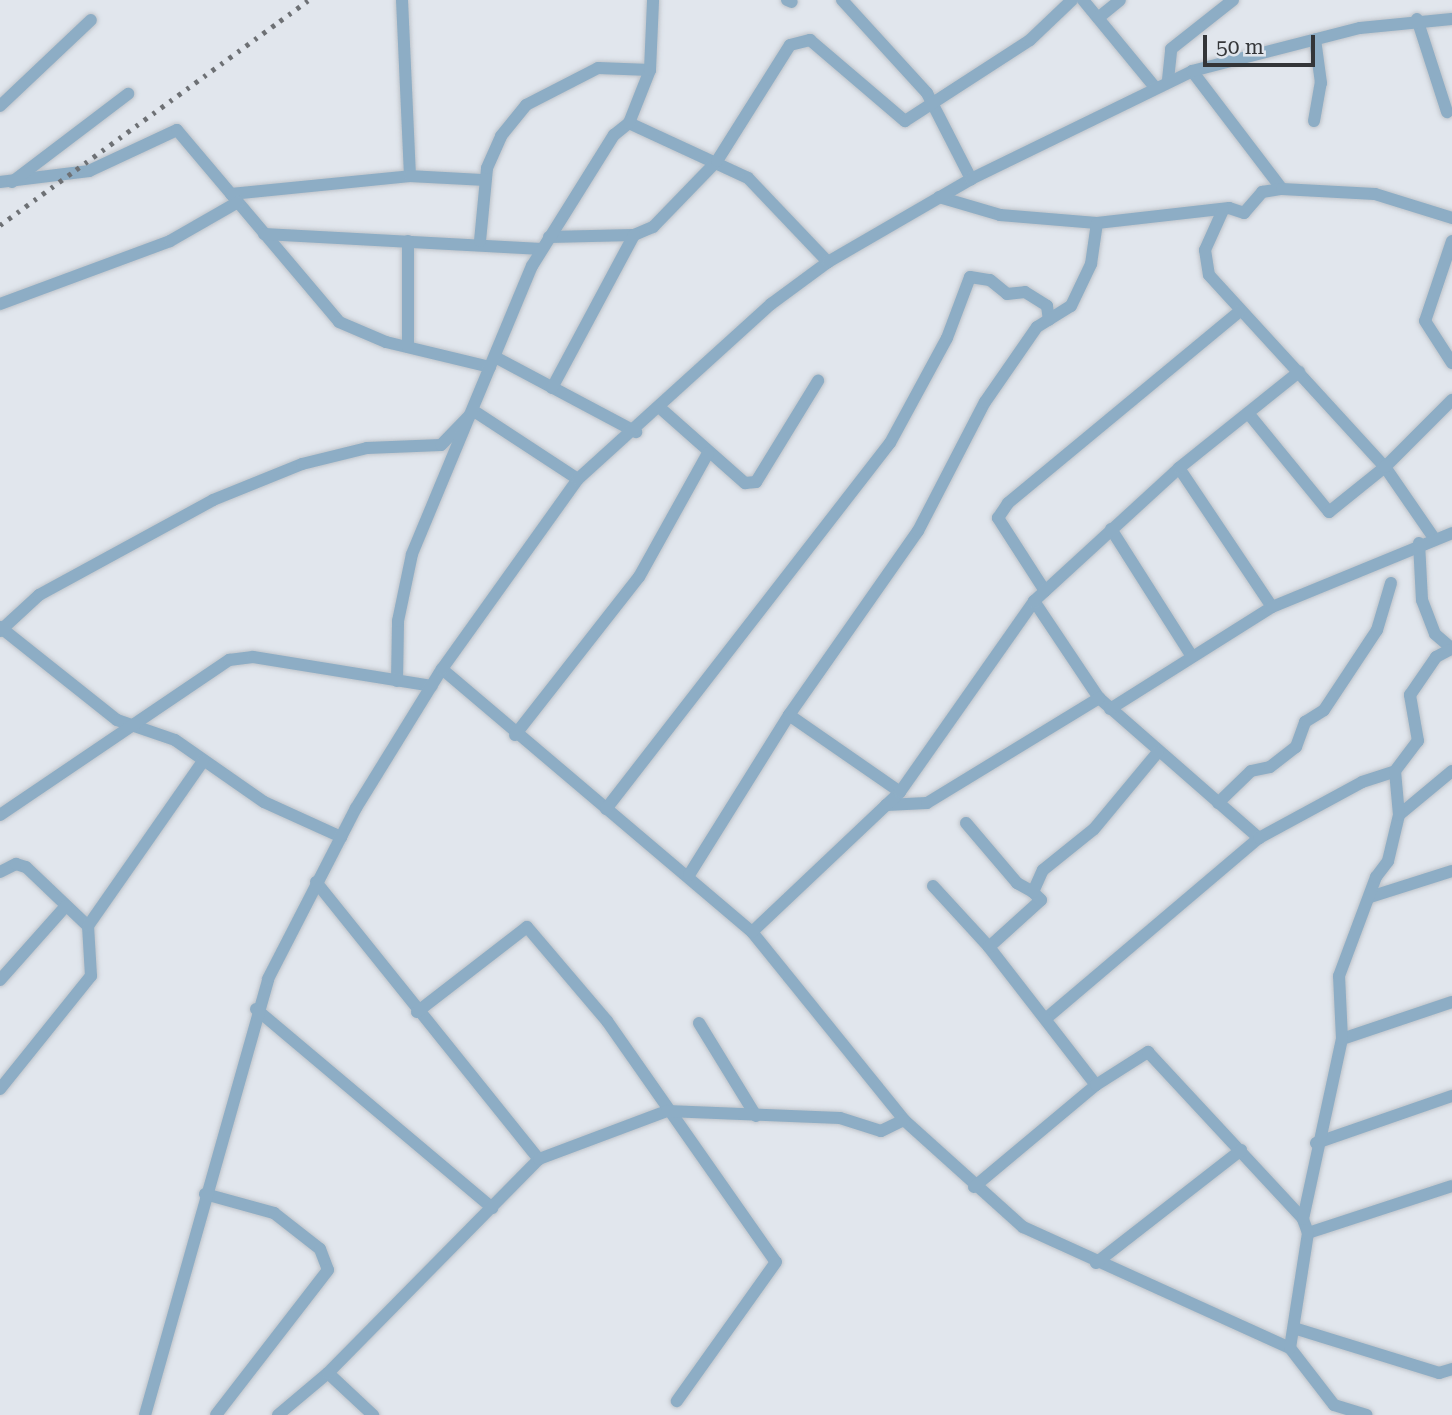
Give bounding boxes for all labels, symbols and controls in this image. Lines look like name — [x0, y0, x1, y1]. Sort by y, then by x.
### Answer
scale bar — [1207, 21, 1319, 65]
text: 50 m — [1216, 35, 1264, 59]

